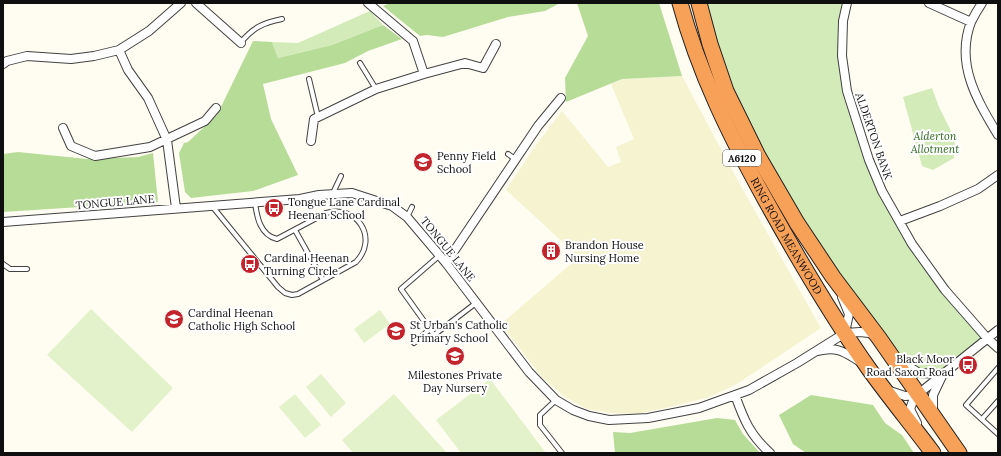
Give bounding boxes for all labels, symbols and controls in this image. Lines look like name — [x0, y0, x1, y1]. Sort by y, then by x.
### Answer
street label: ALDERTON BANK — [852, 90, 896, 182]
park label: Alderton Allotment — [910, 129, 959, 156]
place label: Penny Field School — [437, 149, 497, 176]
road number: A6120 — [723, 150, 761, 166]
school or university icon: Penny Field School — [412, 151, 434, 173]
street label: RING ROAD MEANWOOD — [748, 175, 826, 297]
street label: TONGUE LANE — [75, 192, 155, 212]
place label: Tongue Lane Cardinal Heenan School — [288, 195, 400, 222]
bus stop icon: Tongue Lane Cardinal Heenan School — [263, 197, 285, 219]
street label: TONGUE LANE — [418, 214, 478, 284]
place label: Brandon House Nursing Home — [565, 238, 644, 265]
building icon: Brandon House Nursing Home — [540, 240, 562, 262]
place label: Cardinal Heenan Turning Circle — [264, 251, 350, 278]
bus stop icon: Cardinal Heenan Turning Circle — [239, 253, 261, 275]
place label: Cardinal Heenan Catholic High School — [188, 306, 295, 333]
school or university icon: Cardinal Heenan Catholic High School — [163, 308, 185, 330]
place label: St Urban's Catholic Primary School — [410, 318, 508, 345]
school or university icon: St Urban's Catholic Primary School — [385, 320, 407, 342]
school or university icon: Milestones Private Day Nursery — [444, 345, 466, 367]
place label: Black Moor Road Saxon Road — [866, 352, 954, 379]
bus stop icon: Black Moor Road Saxon Road — [957, 354, 979, 376]
place label: Milestones Private Day Nursery — [408, 368, 502, 395]

